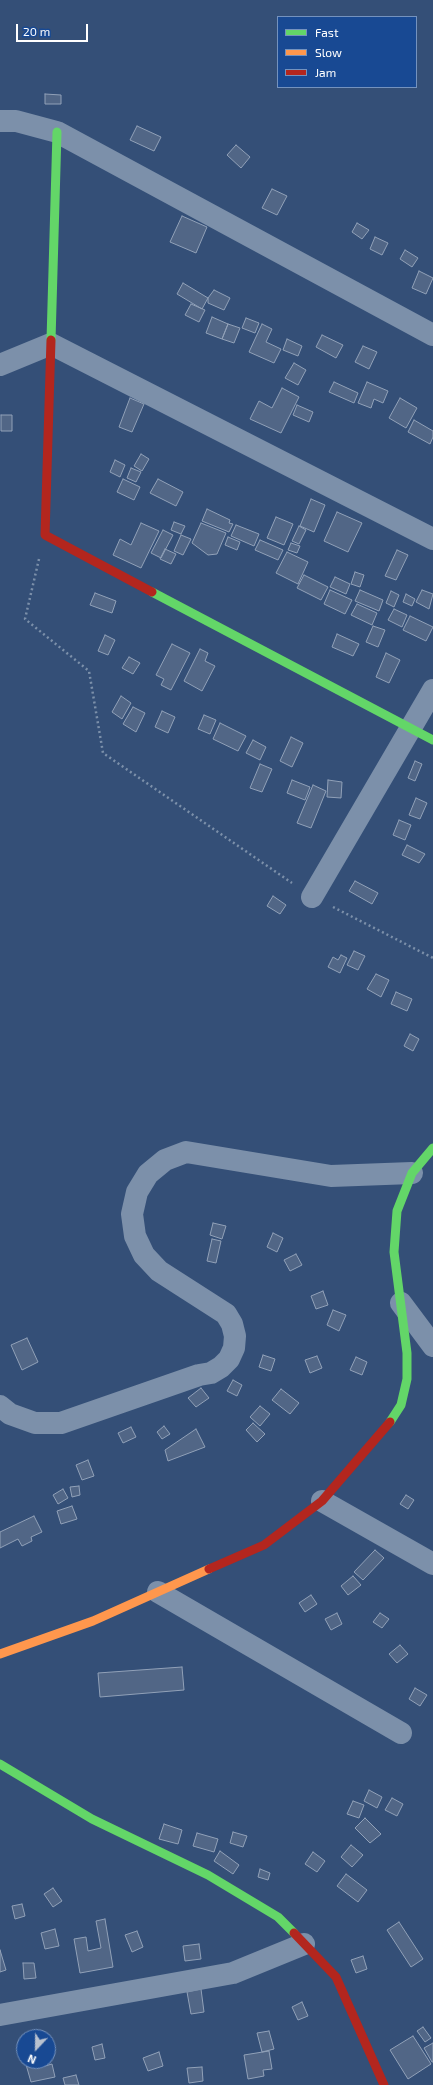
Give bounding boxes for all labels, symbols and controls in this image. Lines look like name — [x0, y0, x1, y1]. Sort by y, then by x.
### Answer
scale bar — [18, 16, 90, 42]
legend — [277, 16, 417, 88]
text: 20 m — [23, 24, 50, 38]
text: Fast — [315, 25, 338, 39]
text: Slow — [315, 45, 342, 59]
text: Jam — [315, 65, 336, 79]
north arrow — [16, 2029, 56, 2069]
text: N — [26, 2052, 38, 2067]

